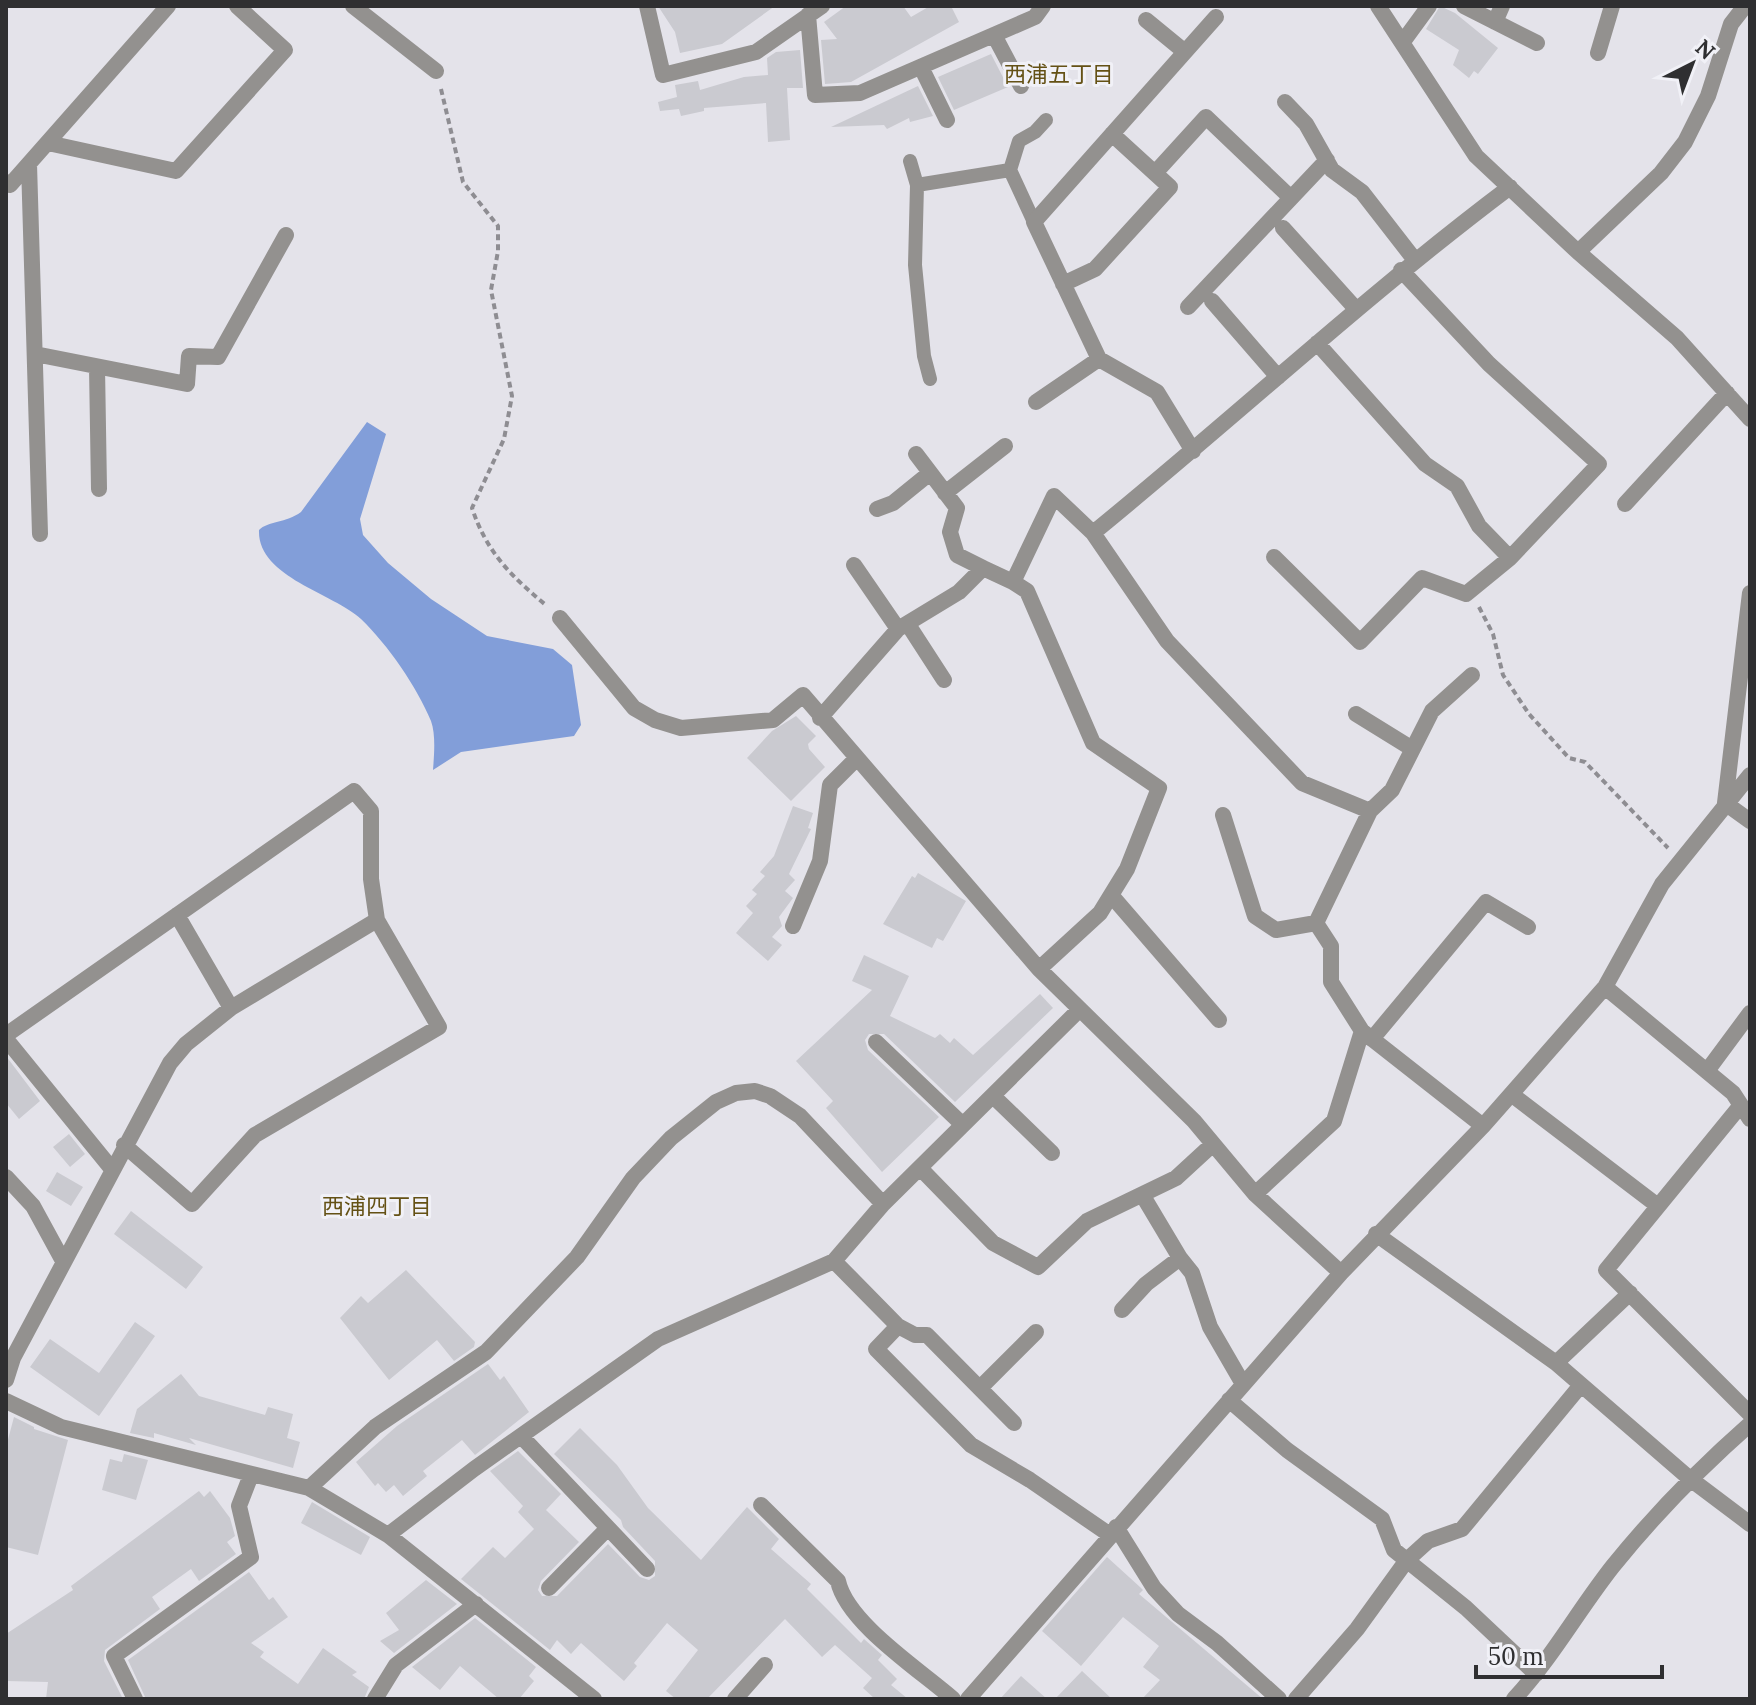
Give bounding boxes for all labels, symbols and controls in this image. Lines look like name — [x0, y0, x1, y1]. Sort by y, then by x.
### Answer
north arrow — [1652, 24, 1732, 104]
text: N — [1690, 33, 1721, 65]
district label: 西浦五丁目 — [1004, 60, 1114, 88]
district label: 西浦四丁目 — [322, 1192, 432, 1220]
scale bar — [1476, 1629, 1662, 1679]
text: 50 m — [1488, 1641, 1544, 1672]

